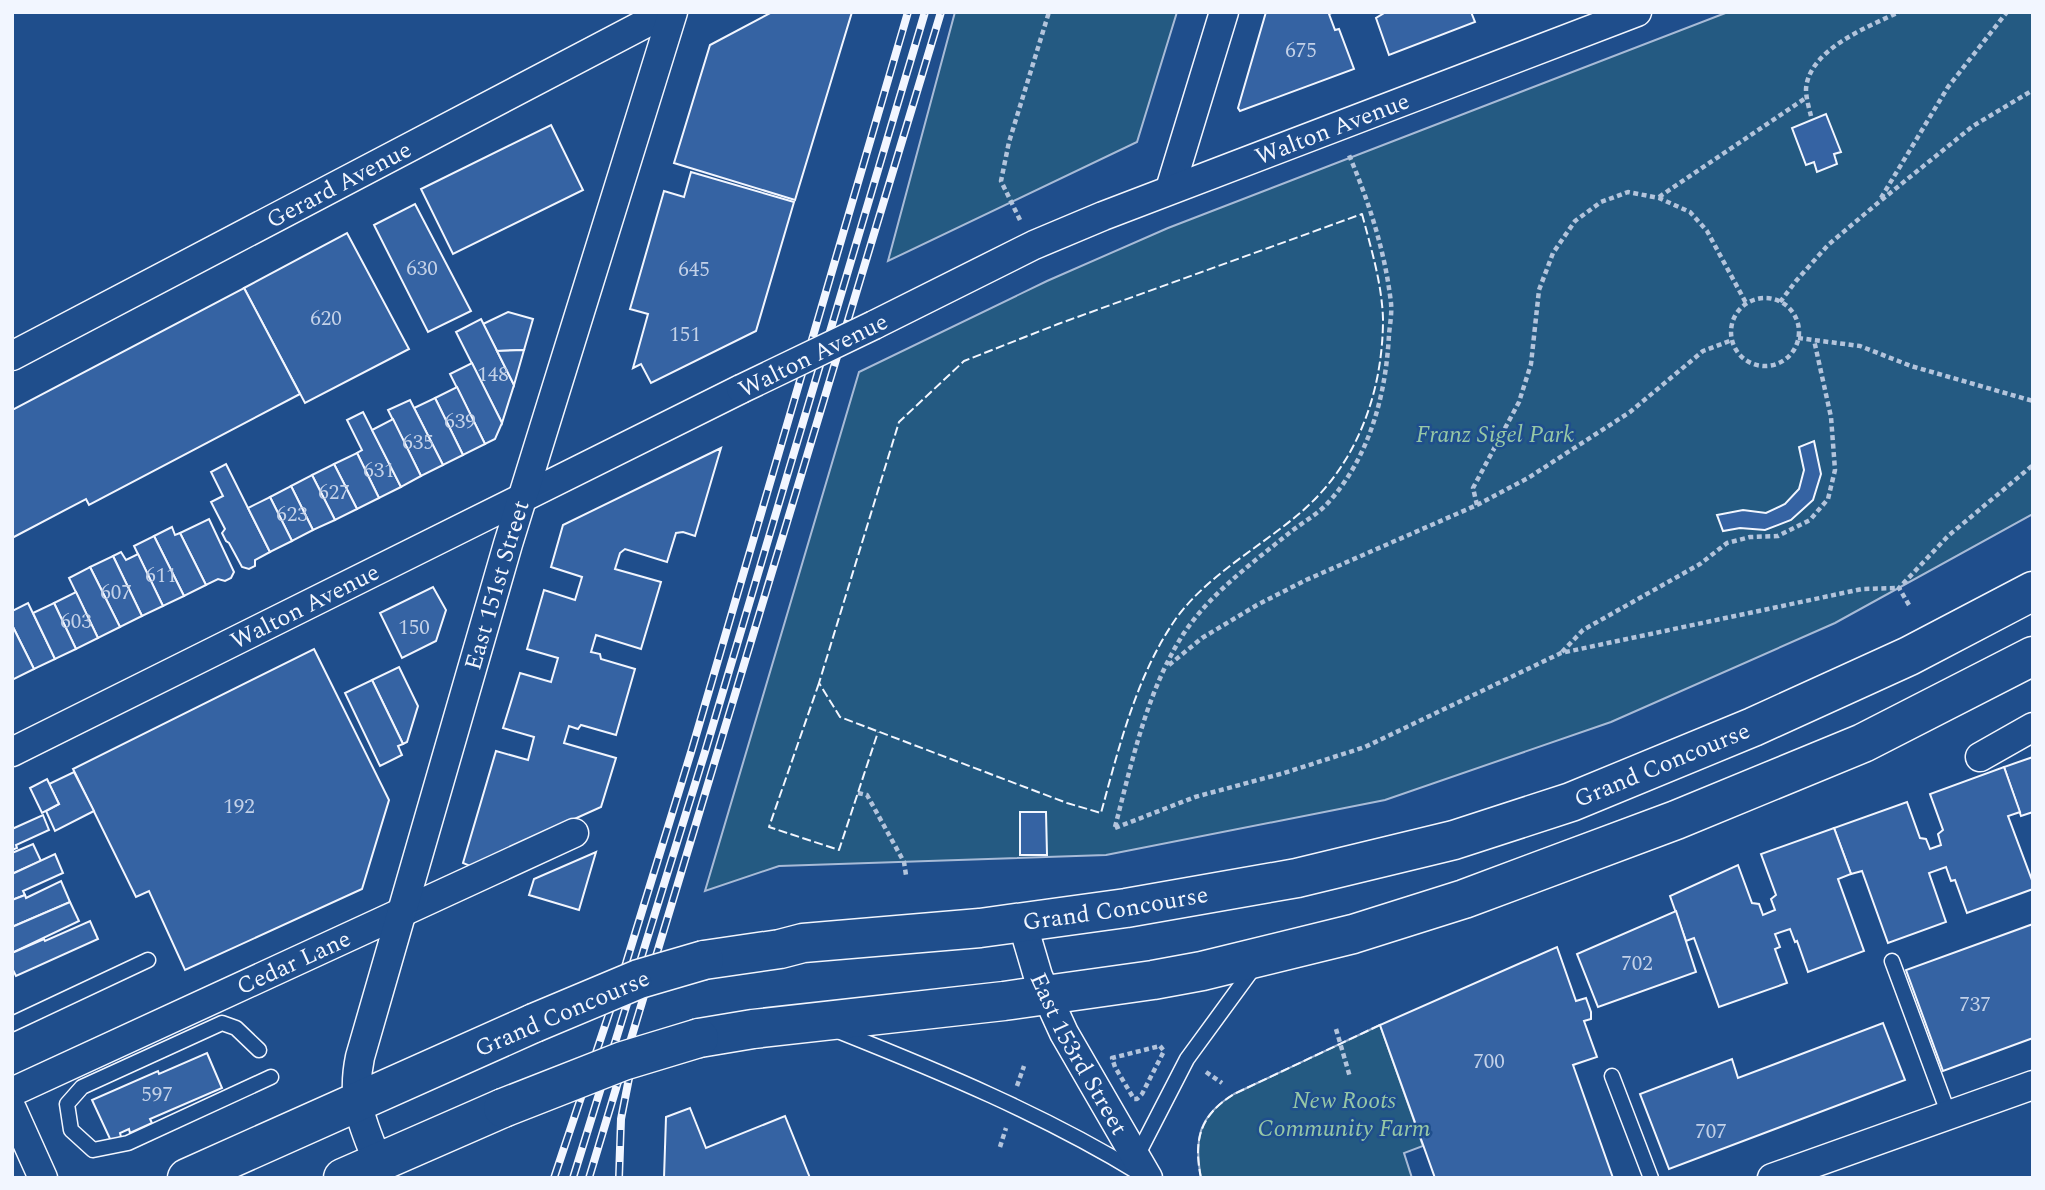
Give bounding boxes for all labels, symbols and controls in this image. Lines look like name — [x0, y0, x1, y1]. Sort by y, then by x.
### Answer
house number: 675 — [1285, 35, 1317, 67]
street label: Walton Avenue — [1250, 84, 1415, 175]
street label: Gerard Avenue — [260, 132, 418, 238]
house number: 630 — [406, 253, 438, 285]
house number: 645 — [678, 254, 710, 286]
house number: 620 — [310, 303, 342, 335]
street label: Walton Avenue — [733, 304, 894, 408]
house number: 151 — [669, 319, 701, 351]
house number: 148 — [477, 359, 509, 391]
house number: 639 — [444, 406, 476, 438]
park label: Franz Sigel Park — [1416, 417, 1574, 453]
house number: 635 — [402, 427, 434, 459]
house number: 631 — [363, 455, 395, 487]
house number: 627 — [318, 477, 350, 509]
street label: East 151st Street — [456, 496, 540, 675]
house number: 623 — [276, 499, 308, 531]
street label: Walton Avenue — [224, 555, 386, 659]
house number: 611 — [145, 560, 177, 592]
house number: 607 — [100, 577, 132, 609]
house number: 603 — [60, 606, 92, 638]
house number: 150 — [398, 612, 430, 644]
street label: Grand Concourse — [1569, 713, 1756, 818]
house number: 192 — [223, 791, 255, 823]
street label: Grand Concourse — [1020, 877, 1211, 941]
street label: Cedar Lane — [231, 921, 357, 1005]
house number: 702 — [1621, 948, 1653, 980]
street label: Grand Concourse — [469, 961, 656, 1067]
street label: East 153rd Street — [1020, 967, 1136, 1142]
house number: 737 — [1959, 989, 1991, 1021]
house number: 700 — [1473, 1046, 1505, 1078]
house number: 597 — [141, 1079, 173, 1111]
park label: New Roots Community Farm — [1257, 1083, 1431, 1147]
house number: 707 — [1695, 1116, 1727, 1148]

